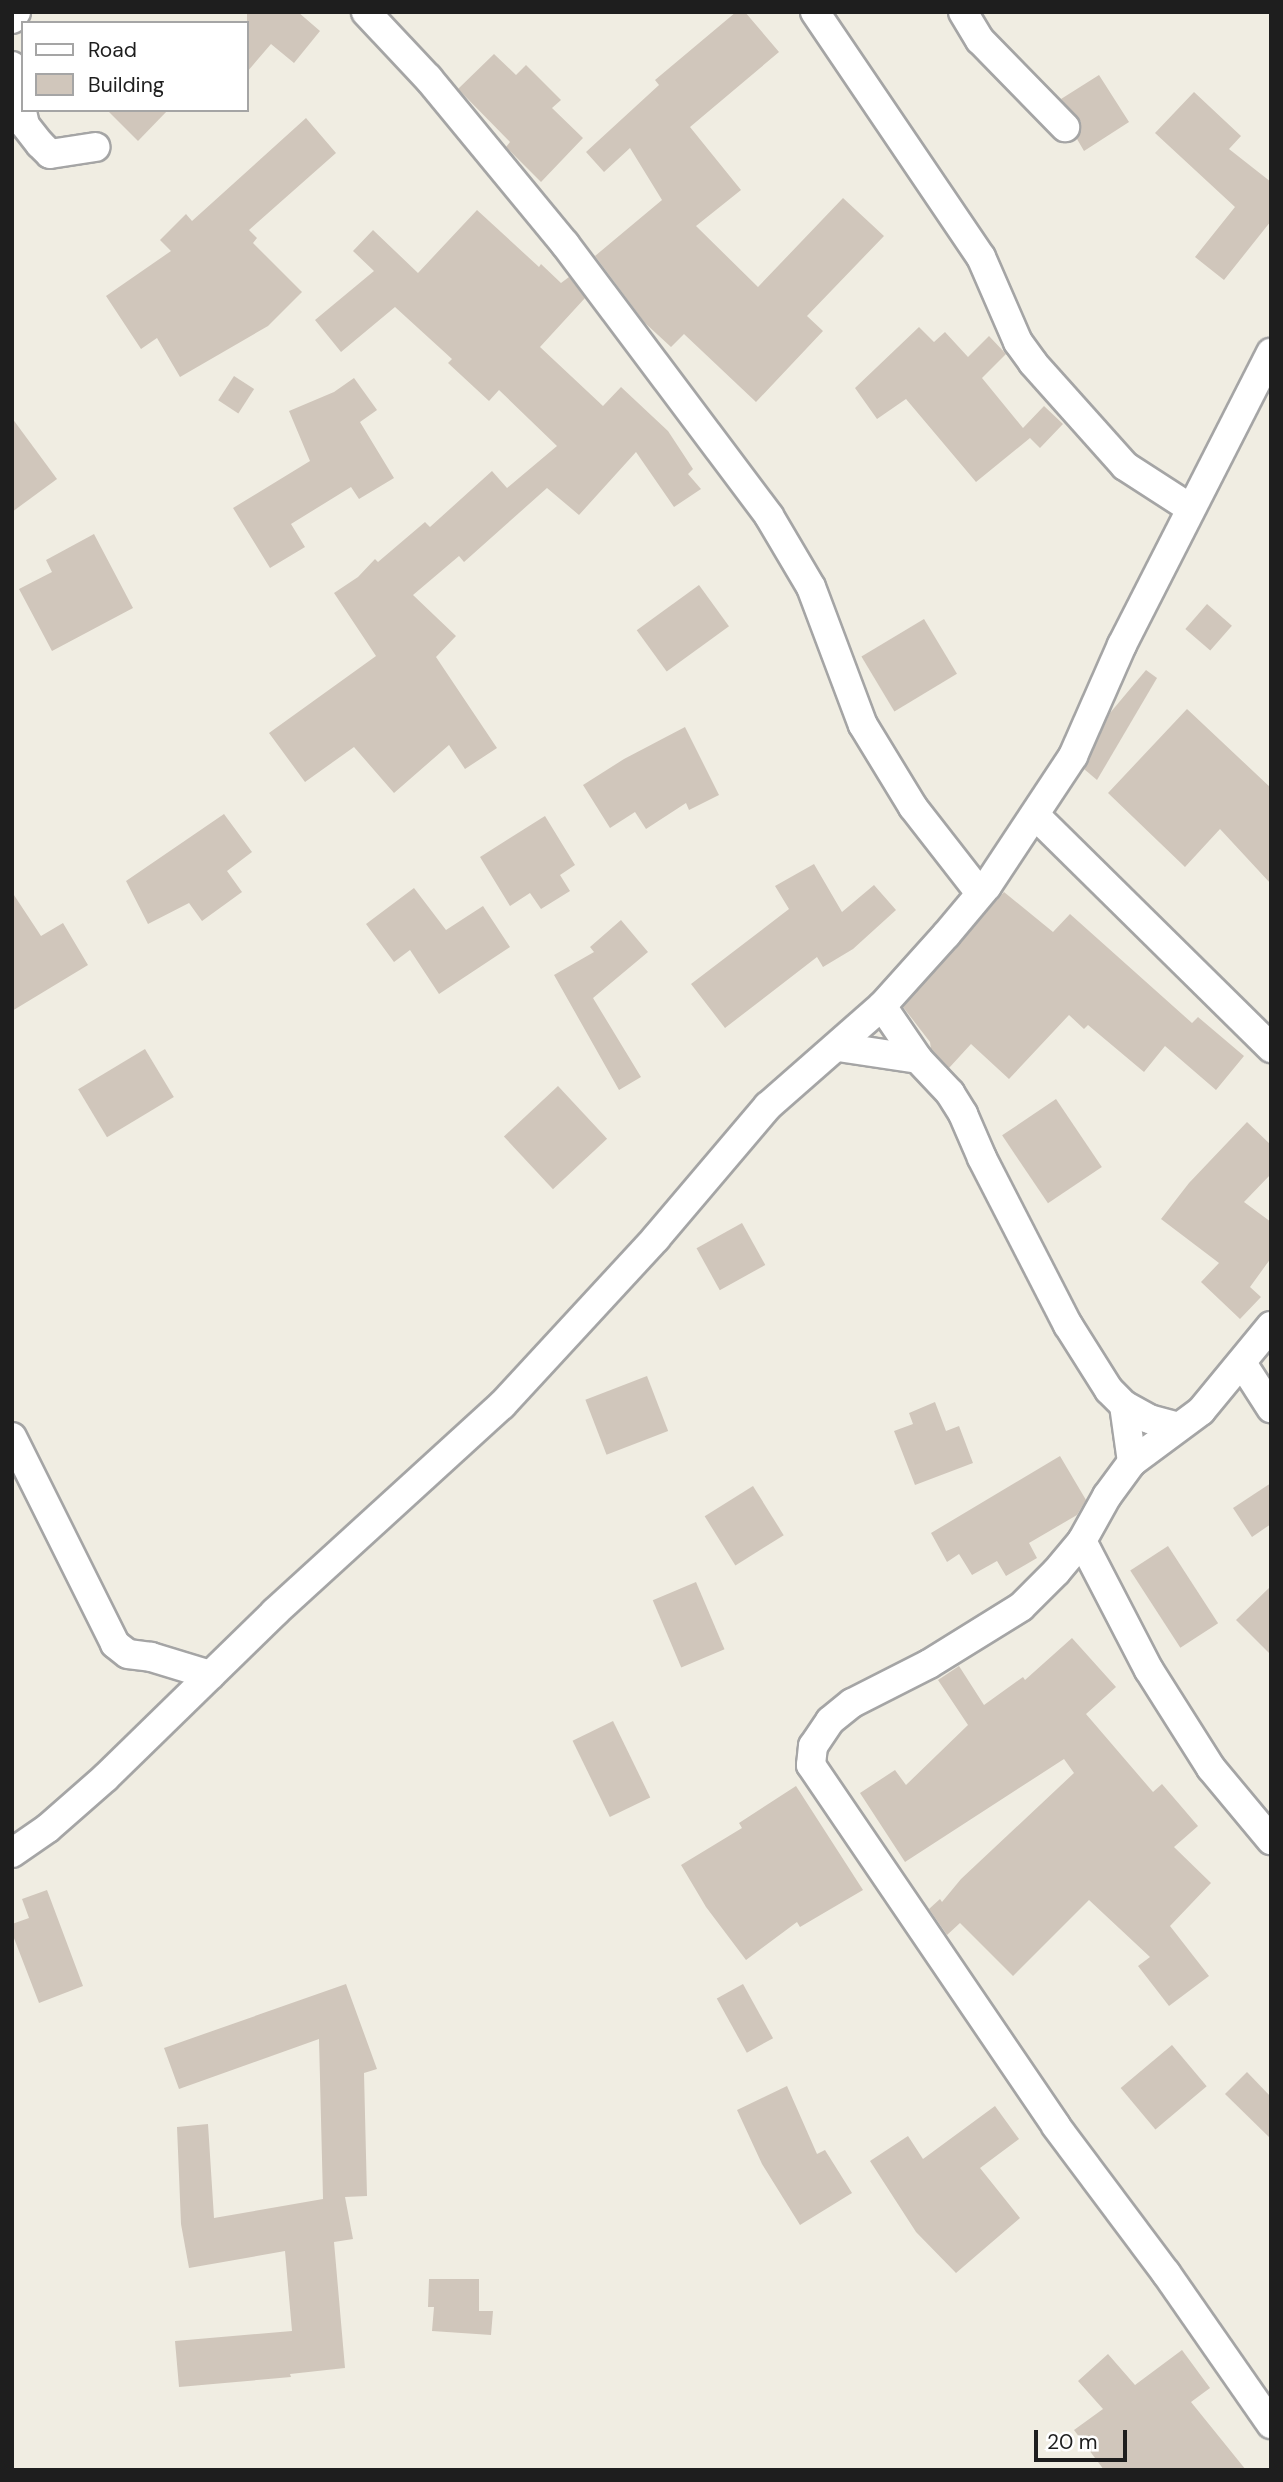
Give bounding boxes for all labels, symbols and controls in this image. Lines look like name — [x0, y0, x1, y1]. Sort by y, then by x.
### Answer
legend — [21, 21, 248, 112]
text: Road — [88, 36, 137, 64]
text: Building — [88, 71, 164, 99]
scale bar — [1038, 2416, 1131, 2460]
text: 20 m — [1047, 2428, 1098, 2456]

